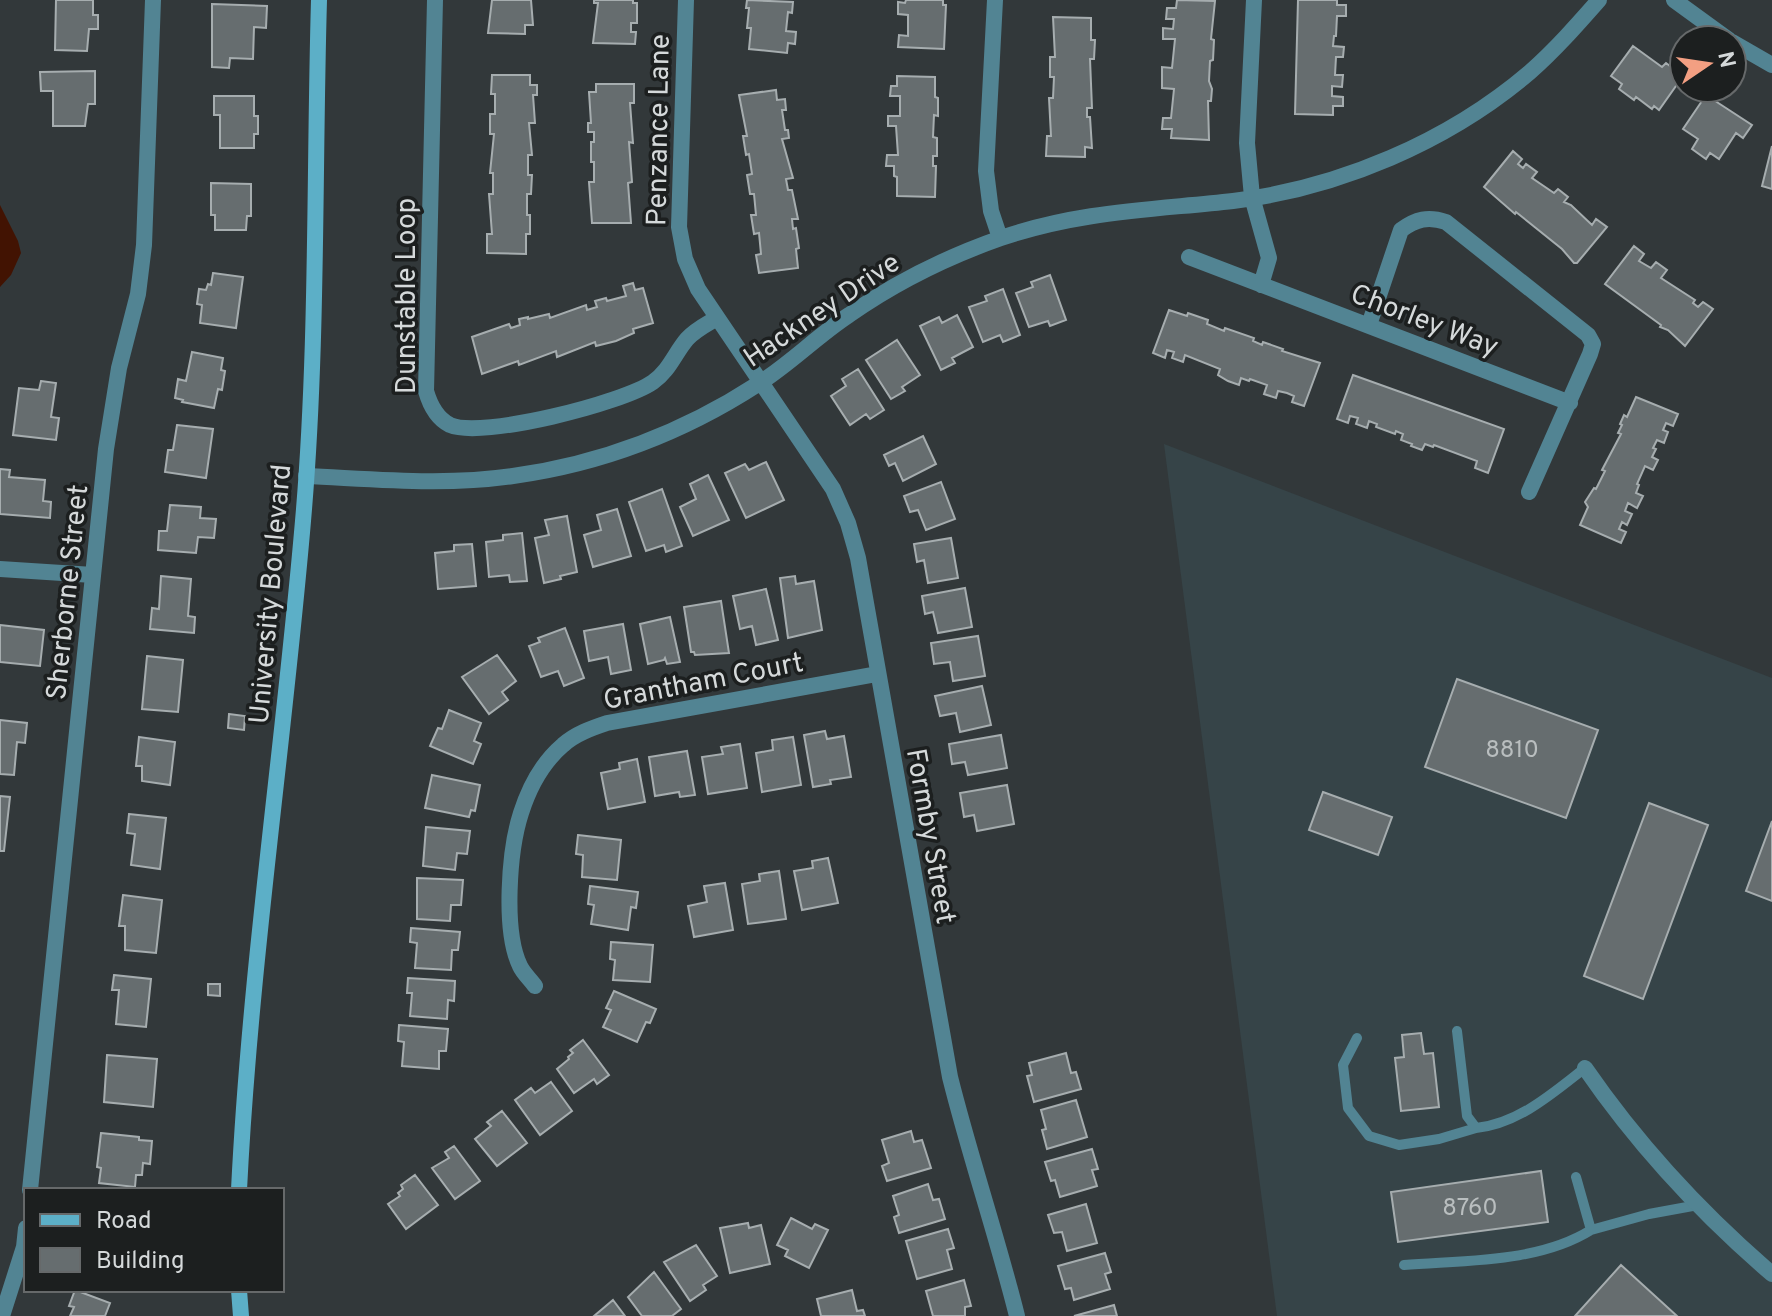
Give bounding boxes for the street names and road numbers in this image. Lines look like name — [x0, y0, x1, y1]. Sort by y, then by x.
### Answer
street label: Penzance Lane — [640, 34, 680, 226]
street label: Dunstable Loop — [390, 198, 426, 394]
street label: Hackney Drive — [737, 246, 908, 377]
street label: Chorley Way — [1345, 277, 1503, 366]
street label: University Boulevard — [243, 463, 301, 726]
street label: Sherborne Street — [40, 483, 98, 702]
street label: Grantham Court — [600, 646, 807, 720]
street label: Formby Street — [896, 746, 962, 927]

